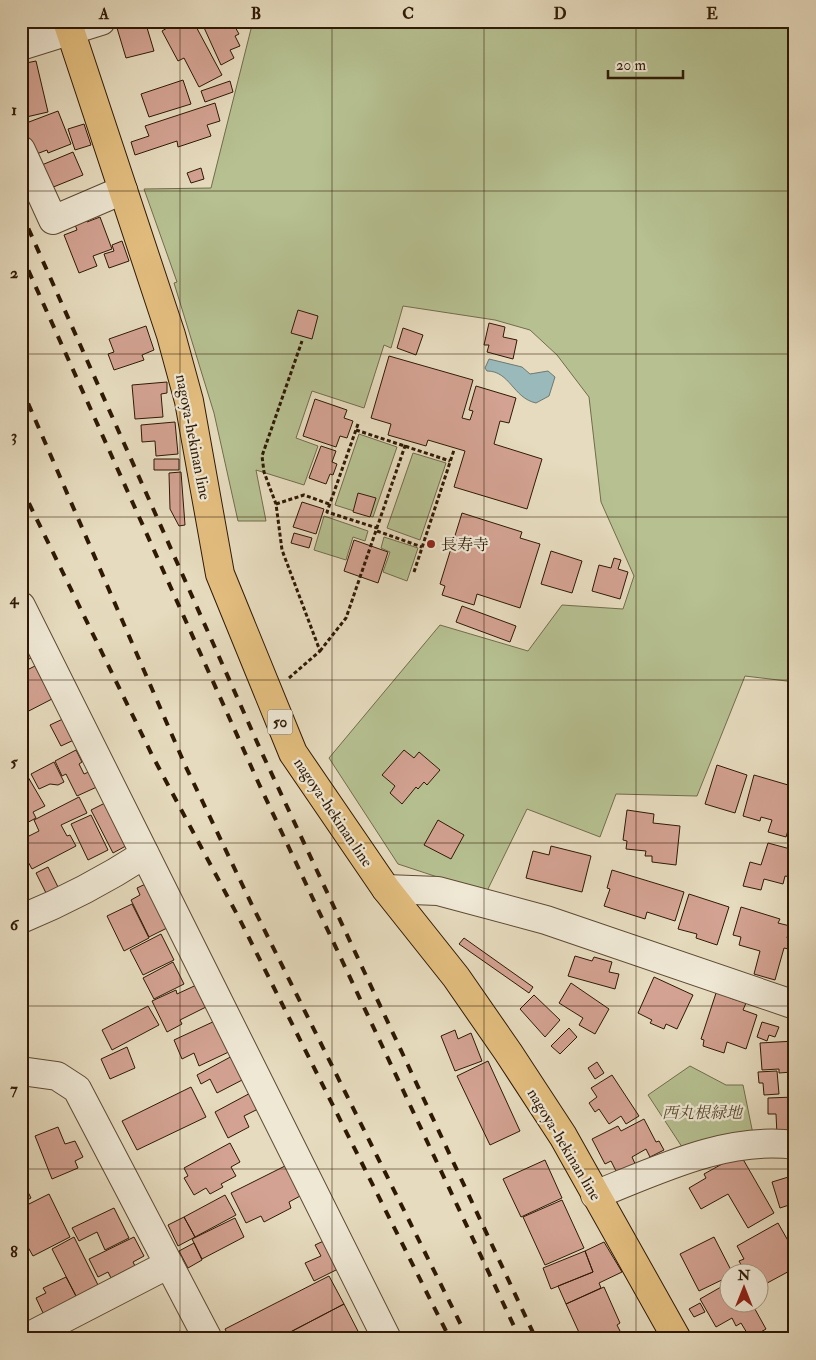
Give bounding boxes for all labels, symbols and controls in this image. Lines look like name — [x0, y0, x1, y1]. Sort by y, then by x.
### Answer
text: A — [98, 4, 110, 24]
text: B — [251, 4, 261, 24]
text: C — [402, 4, 414, 24]
text: D — [553, 4, 567, 24]
text: E — [706, 4, 718, 24]
scale bar — [608, 48, 684, 80]
text: 20 m — [616, 56, 646, 75]
text: 1 — [11, 100, 17, 120]
text: 2 — [10, 263, 18, 283]
street label: nagoya-hekinan line — [171, 373, 215, 502]
text: 3 — [11, 426, 17, 446]
place label: 長寿寺 — [441, 535, 489, 555]
marker: 長寿寺 — [425, 538, 437, 550]
text: 4 — [9, 589, 20, 609]
road number: 50 — [268, 710, 292, 734]
text: 5 — [10, 752, 18, 772]
street label: nagoya-hekinan line — [289, 754, 377, 871]
text: 6 — [10, 915, 20, 935]
text: 7 — [10, 1079, 18, 1099]
street label: nagoya-hekinan line — [523, 1085, 606, 1205]
park label: 西丸根緑地 — [662, 1103, 744, 1123]
text: 8 — [10, 1242, 18, 1262]
north arrow — [718, 1262, 768, 1312]
text: N — [737, 1267, 751, 1284]

